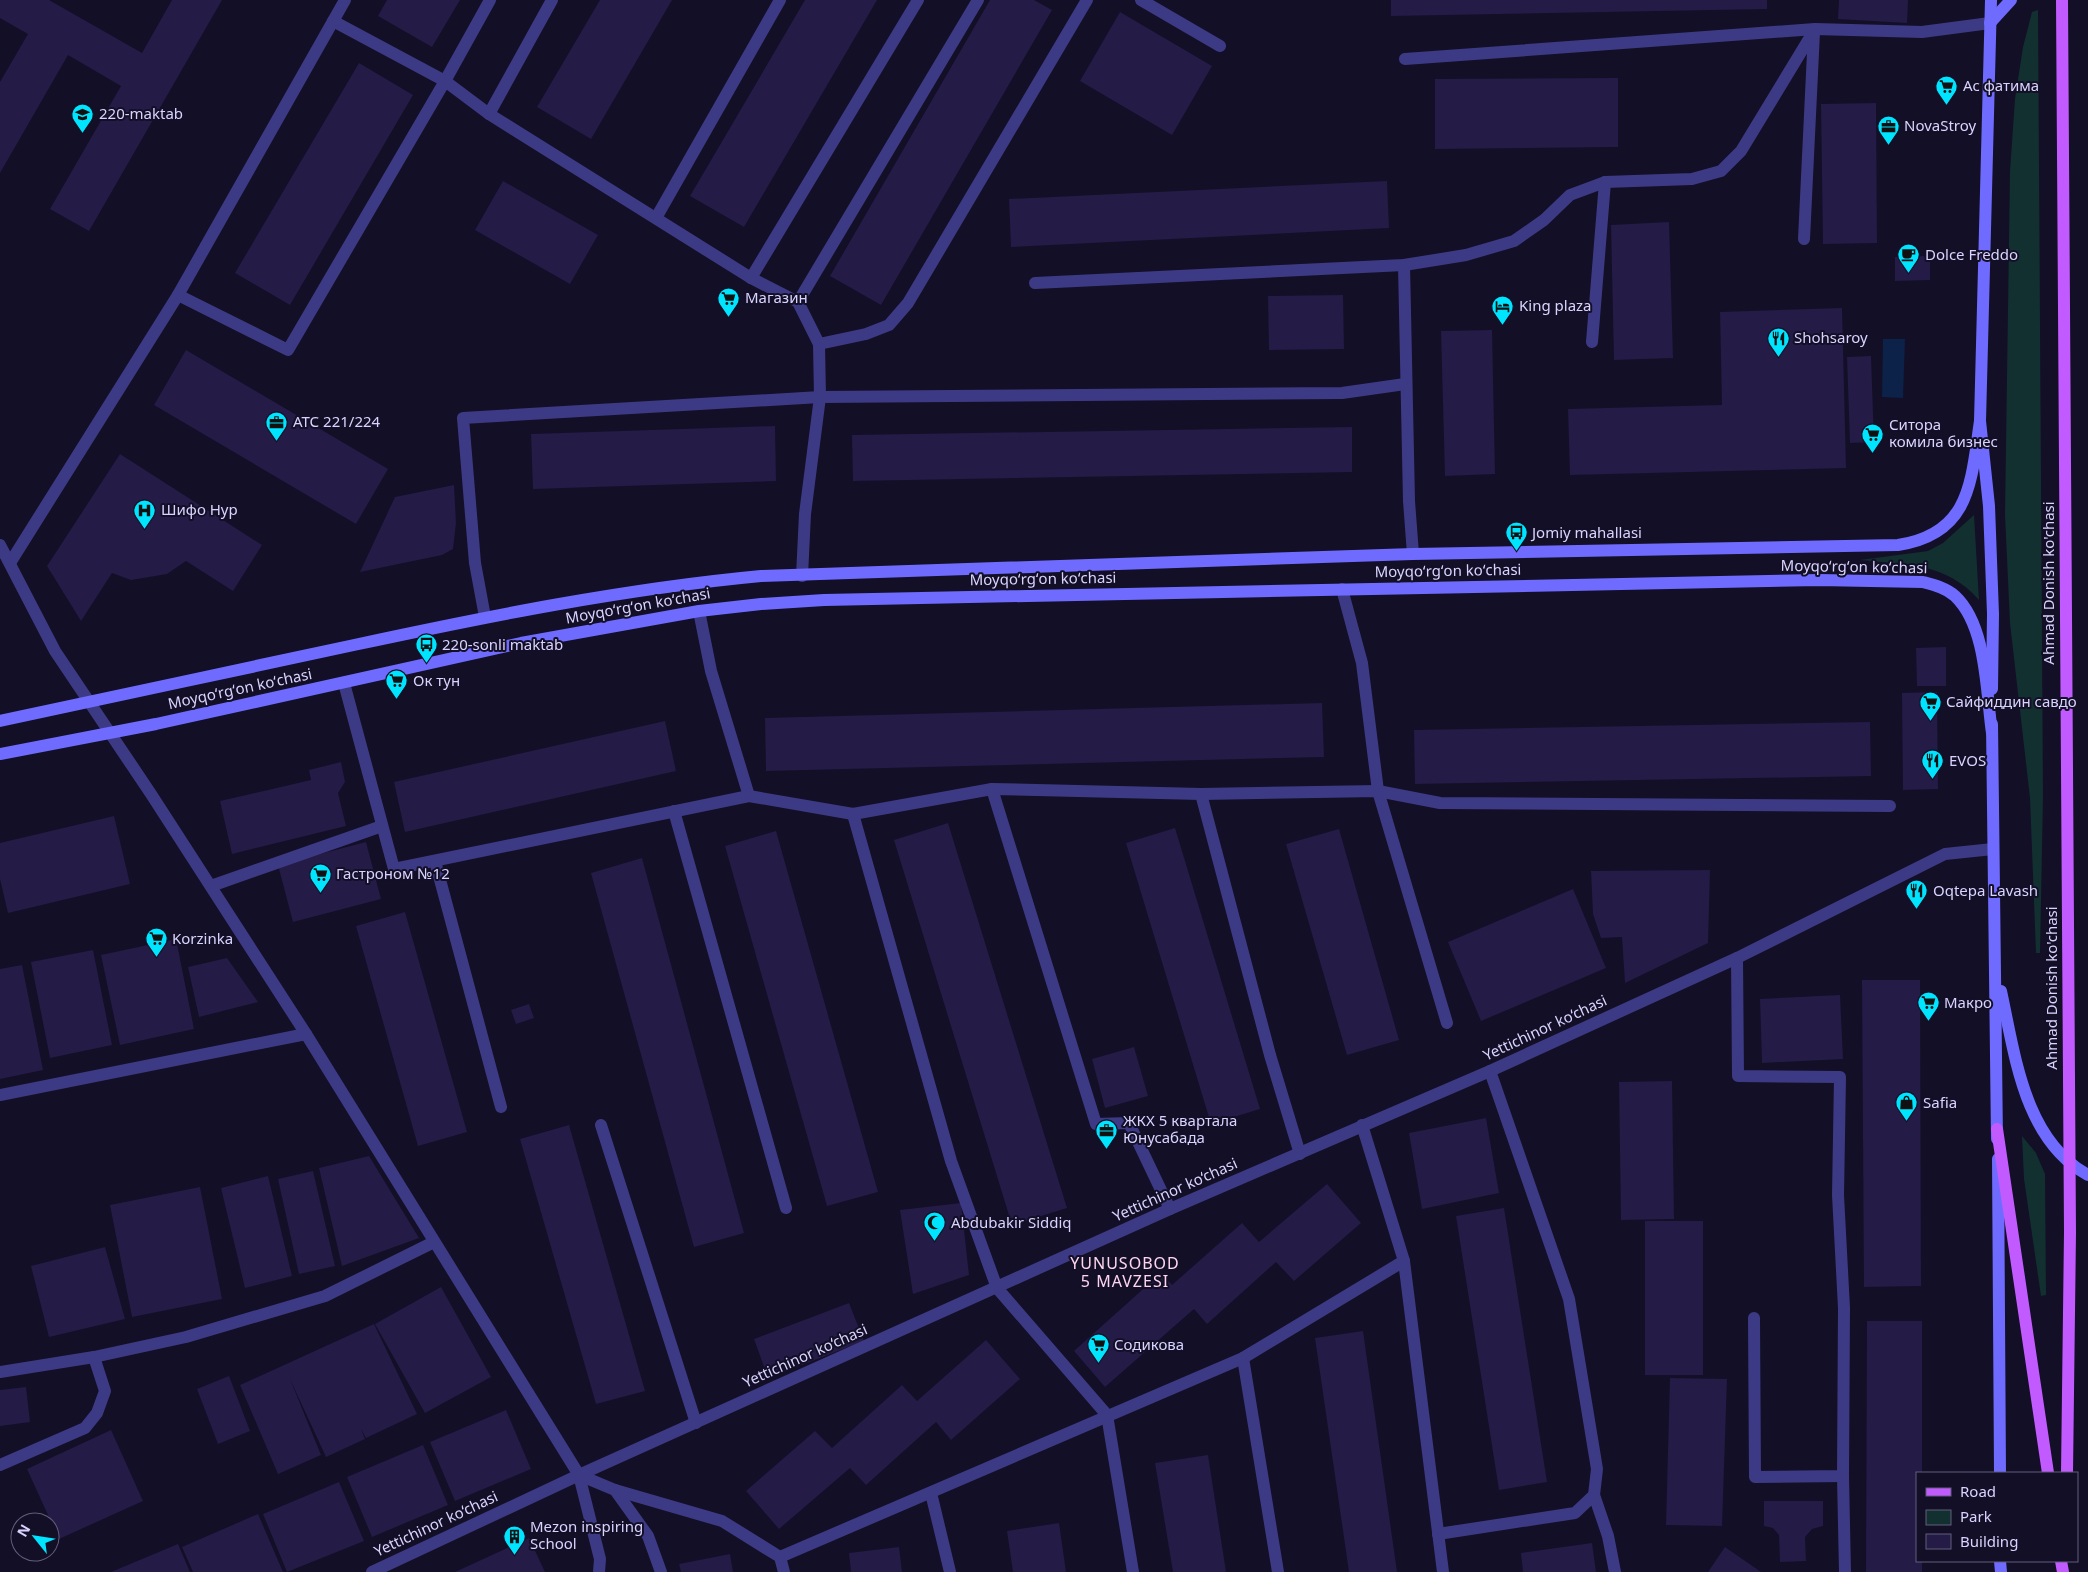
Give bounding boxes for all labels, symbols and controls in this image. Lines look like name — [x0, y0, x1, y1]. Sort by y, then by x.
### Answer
supermarket icon: Ас фатима — [1935, 74, 1959, 105]
place label: Ас фатима — [1963, 75, 2039, 95]
school or university icon: 220-maktab — [71, 102, 95, 133]
place label: 220-maktab — [99, 103, 183, 123]
office icon: NovaStroy — [1876, 114, 1900, 145]
place label: NovaStroy — [1904, 115, 1977, 135]
cafe icon: Dolce Freddo — [1897, 243, 1921, 274]
place label: Dolce Freddo — [1925, 244, 2018, 264]
supermarket icon: Магазин — [717, 286, 741, 317]
place label: Магазин — [745, 287, 808, 307]
hotel icon: King plaza — [1491, 294, 1515, 325]
place label: King plaza — [1519, 295, 1592, 315]
restaurant icon: Shohsaroy — [1766, 326, 1790, 357]
place label: Shohsaroy — [1794, 327, 1868, 347]
office icon: АТС 221/224 — [265, 410, 289, 441]
place label: АТС 221/224 — [293, 411, 381, 431]
place label: Ситора комила бизнес — [1889, 414, 1998, 451]
supermarket icon: Ситора комила бизнес — [1861, 422, 1885, 453]
hospital icon: Шифо Нур — [133, 498, 157, 529]
place label: Шифо Нур — [161, 499, 238, 519]
street label: Ahmad Donish ko'chasi — [2038, 501, 2058, 665]
bus stop icon: Jomiy mahallasi — [1504, 521, 1528, 552]
place label: Jomiy mahallasi — [1530, 522, 1642, 542]
street label: Moyqoʻrgʻon koʻchasi — [1780, 555, 1928, 577]
street label: Moyqoʻrgʻon koʻchasi — [1374, 559, 1522, 581]
street label: Moyqoʻrgʻon koʻchasi — [969, 567, 1117, 589]
street label: Moyqoʻrgʻon koʻchasi — [564, 582, 712, 628]
bus stop icon: 220-sonli maktab — [414, 633, 438, 664]
place label: 220-sonli maktab — [442, 634, 563, 654]
street label: Moyqoʻrgʻon koʻchasi — [166, 663, 314, 713]
supermarket icon: Ок тун — [385, 669, 409, 700]
place label: Ок тун — [413, 670, 460, 690]
supermarket icon: Сайфиддин савдо — [1918, 690, 1942, 721]
place label: Сайфиддин савдо — [1946, 691, 2077, 711]
restaurant icon: EVOS — [1921, 749, 1945, 780]
place label: EVOS — [1949, 750, 1986, 770]
supermarket icon: Гастроном №12 — [308, 862, 332, 893]
place label: Гастроном №12 — [336, 863, 450, 883]
restaurant icon: Oqtepa Lavash — [1905, 879, 1929, 910]
place label: Oqtepa Lavash — [1933, 880, 2038, 900]
street label: Ahmad Donish ko'chasi — [2041, 906, 2061, 1070]
supermarket icon: Korzinka — [144, 927, 168, 958]
place label: Korzinka — [172, 928, 233, 948]
street label: Yettichinor ko‘chasi — [1479, 990, 1610, 1065]
supermarket icon: Макро — [1916, 991, 1940, 1022]
place label: Макро — [1944, 992, 1992, 1012]
shop icon: Safia — [1895, 1091, 1919, 1122]
place label: Safia — [1923, 1092, 1957, 1112]
place label: ЖКХ 5 квартала Юнусабада — [1123, 1110, 1237, 1147]
office icon: ЖКХ 5 квартала Юнусабада — [1095, 1118, 1119, 1149]
street label: Yettichinor ko‘chasi — [1109, 1153, 1240, 1226]
mosque icon: Abdubakir Siddiq — [923, 1211, 947, 1242]
place label: Abdubakir Siddiq — [951, 1212, 1072, 1232]
district label: YUNUSOBOD 5 MAVZESI — [1070, 1252, 1180, 1292]
street label: Yettichinor ko‘chasi — [739, 1319, 870, 1392]
supermarket icon: Содикова — [1086, 1333, 1110, 1364]
place label: Содикова — [1114, 1334, 1184, 1354]
legend — [1916, 1472, 2078, 1562]
text: Road — [1960, 1481, 1996, 1501]
street label: Yettichinor ko‘chasi — [370, 1486, 501, 1561]
text: Park — [1960, 1506, 1992, 1526]
north arrow — [10, 1512, 60, 1562]
place label: Mezon inspiring School — [530, 1516, 643, 1553]
text: N — [12, 1521, 34, 1540]
building icon: Mezon inspiring School — [502, 1524, 526, 1555]
text: Building — [1960, 1531, 2018, 1551]

